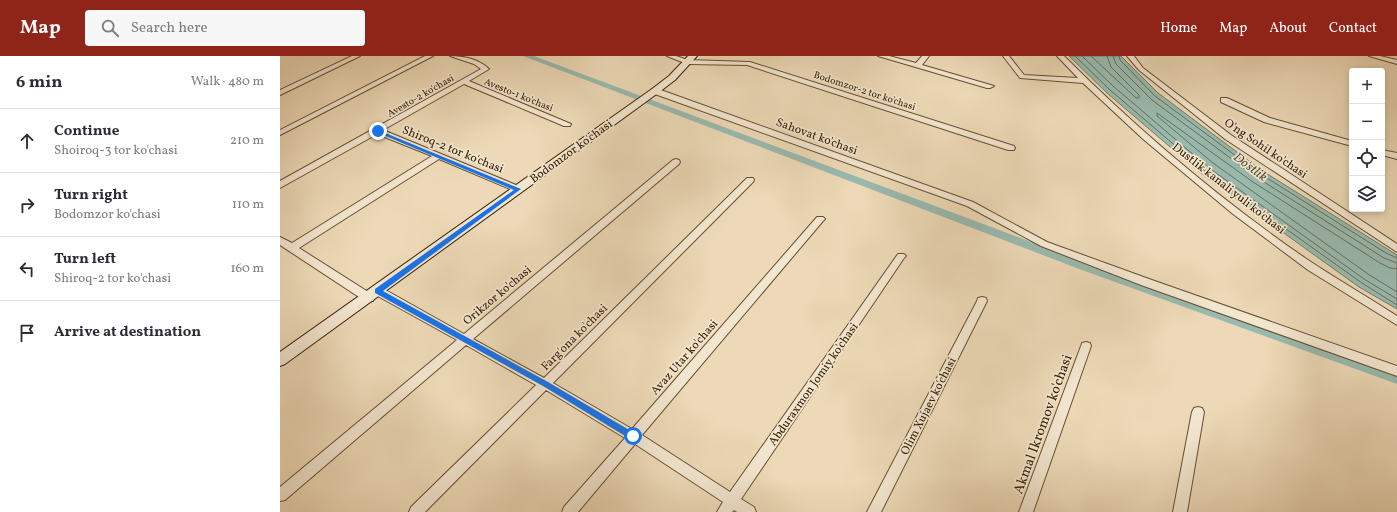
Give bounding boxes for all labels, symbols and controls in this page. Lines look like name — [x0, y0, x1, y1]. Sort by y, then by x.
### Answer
search box — [85, 10, 365, 46]
text: Map — [20, 15, 61, 41]
icon: search — [99, 17, 121, 39]
text: Search here — [131, 18, 208, 39]
text: Home — [1160, 19, 1197, 38]
text: Map — [1219, 19, 1247, 38]
text: About — [1269, 19, 1307, 38]
text: Contact — [1329, 19, 1377, 38]
street label: Bodomzor-2 tor ko'chasi — [812, 68, 918, 114]
map controls — [1349, 68, 1385, 212]
button: + — [1349, 68, 1385, 104]
text: 6 min — [16, 71, 62, 94]
street label: Avesto-2 ko'chasi — [384, 71, 457, 121]
text: Walk · 480 m — [191, 73, 264, 91]
street label: Avesto-1 ko'chasi — [482, 75, 555, 115]
button: − — [1349, 104, 1385, 140]
street label: Sahovat ko'chasi — [774, 115, 860, 159]
street label: O'ng Sohil ko'chasi — [1221, 115, 1311, 183]
street label: Bodomzor ko'chasi — [527, 116, 616, 187]
text: Continue — [54, 121, 119, 142]
route end — [369, 122, 387, 140]
street label: Shiroq-2 tor ko'chasi — [400, 122, 506, 178]
icon: ahead — [16, 130, 38, 152]
text: 210 m — [230, 132, 264, 150]
street label: Dustlik kanali yuli ko'chasi — [1168, 139, 1289, 238]
button: locate — [1349, 140, 1385, 176]
text: Shoiroq-3 tor ko'chasi — [54, 142, 178, 160]
water label: Do'stlik — [1229, 149, 1271, 186]
button: layers — [1349, 176, 1385, 212]
text: Turn right — [54, 185, 128, 206]
icon: right — [16, 194, 38, 216]
text: 110 m — [232, 196, 264, 214]
text: Bodomzor ko'chasi — [54, 206, 161, 224]
text: Turn left — [54, 249, 116, 270]
icon: left — [16, 258, 38, 280]
text: 160 m — [230, 260, 264, 278]
street label: Orikzor ko'chasi — [460, 262, 536, 329]
text: Shiroq-2 tor ko'chasi — [54, 270, 171, 288]
street label: Farg'ona ko'chasi — [538, 301, 612, 375]
street label: Avaz Utar ko'chasi — [648, 316, 722, 399]
street label: Abduraxmon Jomiy ko'chasi — [765, 320, 863, 449]
icon: arrive — [16, 322, 38, 344]
text: Arrive at destination — [54, 322, 201, 343]
street label: Akmal Ikromov ko'chasi — [1009, 352, 1077, 497]
street label: Olim Xujaev ko'chasi — [897, 354, 961, 458]
route start — [624, 427, 642, 445]

